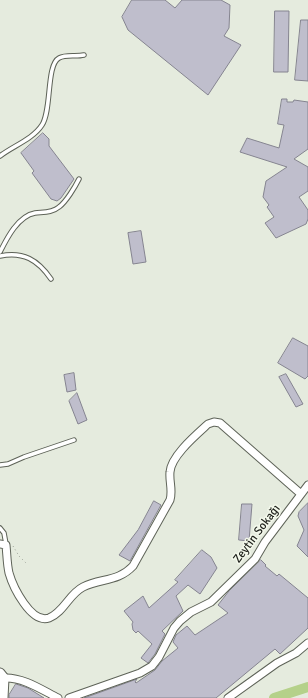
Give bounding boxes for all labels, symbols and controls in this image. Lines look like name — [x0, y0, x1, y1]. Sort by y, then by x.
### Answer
street label: Zeytin Sokağı — [230, 502, 284, 566]

